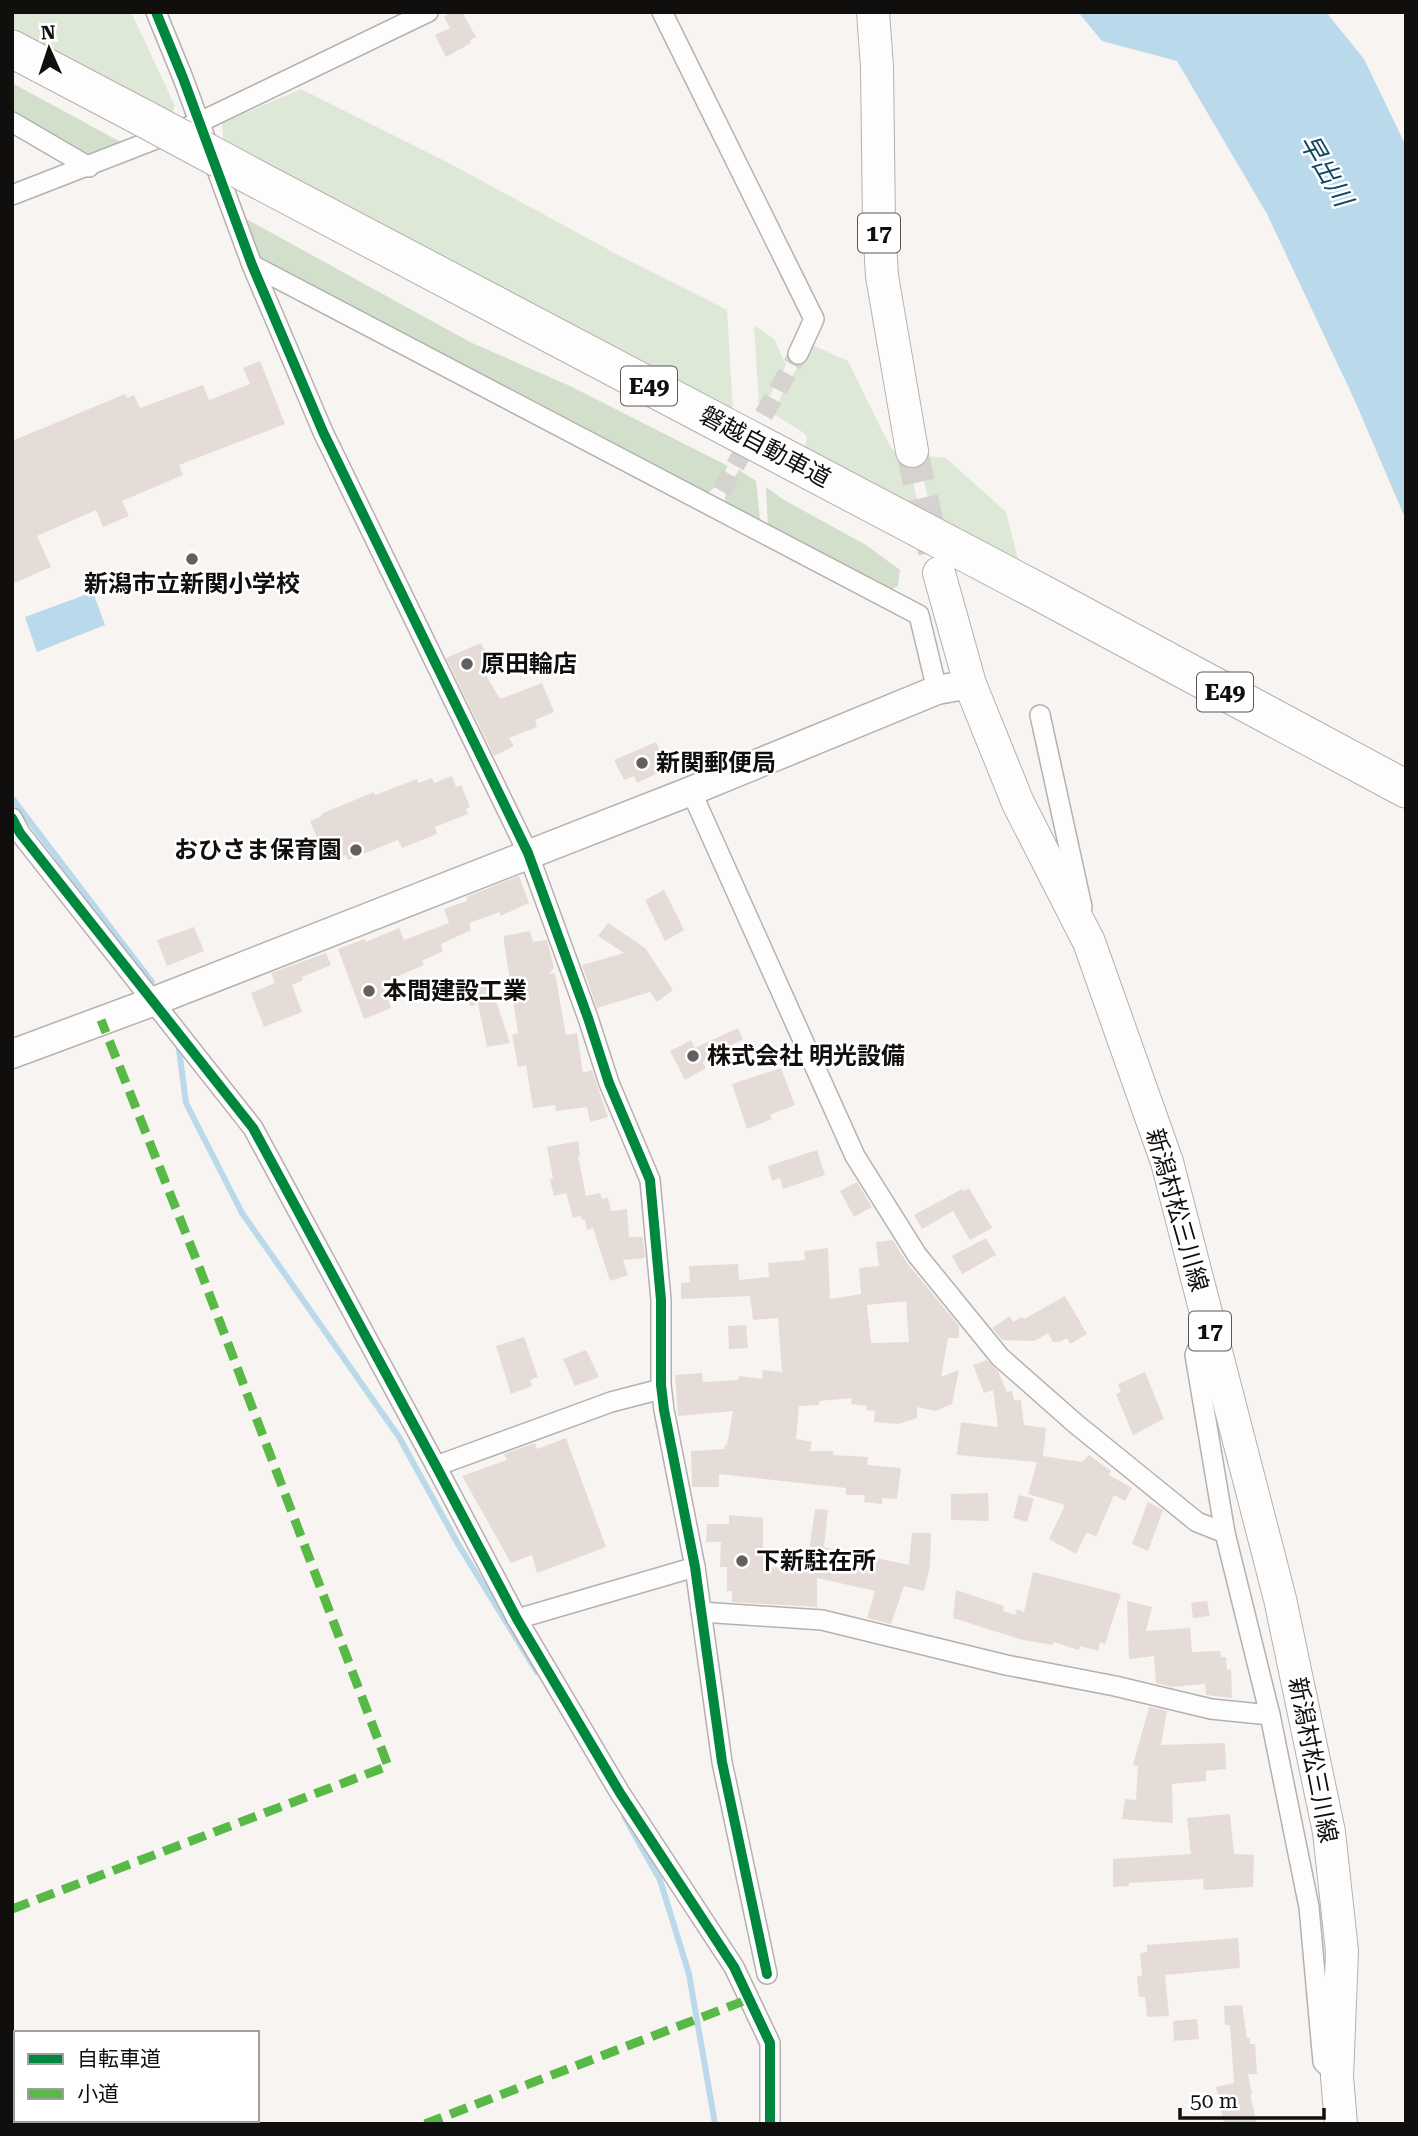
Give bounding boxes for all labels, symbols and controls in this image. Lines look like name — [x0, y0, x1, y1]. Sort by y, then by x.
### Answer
north arrow — [14, 14, 84, 84]
text: N — [40, 21, 56, 44]
water label: 早出川 — [1294, 129, 1360, 214]
road number: 17 — [858, 214, 900, 252]
road number: E49 — [621, 366, 677, 406]
street label: 磐越自動車道 — [695, 401, 835, 493]
marker: 新潟市立新関小学校 — [184, 551, 200, 567]
place label: 新潟市立新関小学校 — [84, 570, 300, 598]
place label: 原田輪店 — [481, 650, 577, 678]
marker: 原田輪店 — [459, 656, 475, 672]
road number: E49 — [1197, 672, 1253, 712]
place label: 新関郵便局 — [656, 749, 776, 777]
marker: 新関郵便局 — [634, 755, 650, 771]
place label: おひさま保育園 — [174, 836, 342, 864]
marker: おひさま保育園 — [348, 842, 364, 858]
place label: 本間建設工業 — [383, 977, 527, 1005]
marker: 本間建設工業 — [361, 983, 377, 999]
place label: 株式会社 明光設備 — [707, 1042, 905, 1070]
marker: 株式会社 明光設備 — [685, 1048, 701, 1064]
street label: 新潟村松三川線 — [1140, 1125, 1214, 1295]
road number: 17 — [1189, 1312, 1231, 1350]
place label: 下新駐在所 — [756, 1547, 876, 1575]
marker: 下新駐在所 — [734, 1553, 750, 1569]
street label: 新潟村松三川線 — [1283, 1675, 1343, 1845]
legend — [14, 2031, 259, 2122]
text: 自転車道 — [77, 2047, 161, 2071]
scale bar — [1180, 2076, 1324, 2120]
text: 小道 — [77, 2082, 119, 2106]
text: 50 m — [1190, 2089, 1238, 2113]

